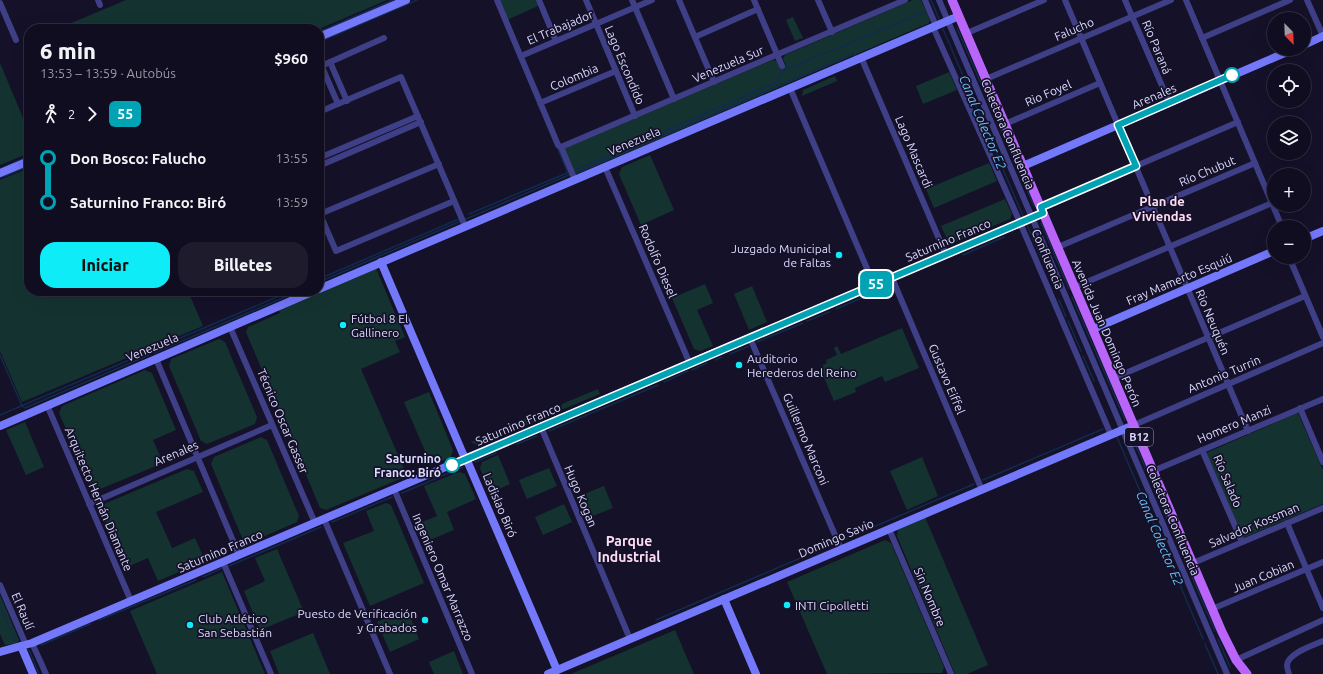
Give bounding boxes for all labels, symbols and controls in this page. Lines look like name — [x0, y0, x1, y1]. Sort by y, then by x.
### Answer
street label: El Trabajador — [525, 7, 595, 47]
north arrow — [1267, 12, 1311, 56]
map controls — [1267, 12, 1311, 264]
street label: Falucho — [1052, 15, 1096, 43]
street label: Río Paraná — [1140, 18, 1174, 76]
street label: Lago Escondido — [603, 24, 647, 106]
text: 6 min — [40, 38, 96, 63]
street label: Venezuela Sur — [690, 43, 766, 85]
text: $960 — [274, 50, 308, 67]
street label: Colombia — [548, 61, 600, 93]
button: locate — [1267, 64, 1311, 108]
text: 13:53 – 13:59 · Autobús — [40, 66, 176, 80]
unlabelled marker — [1224, 67, 1240, 83]
water label: Canal Colector E2 — [957, 73, 1009, 171]
street label: Colectora Confluencia — [979, 77, 1037, 191]
street label: Rio Foyel — [1023, 77, 1073, 109]
street label: Arenales — [1130, 81, 1178, 111]
icon: walk — [40, 103, 62, 125]
icon: forward — [81, 103, 103, 125]
text: 55 — [117, 106, 133, 122]
text: 2 — [68, 107, 75, 121]
street label: Lago Mascardi — [893, 114, 935, 190]
button: layers — [1267, 116, 1311, 160]
street label: Venezuela — [606, 124, 662, 158]
text: Don Bosco: Falucho — [70, 150, 206, 167]
text: 13:55 — [275, 151, 308, 165]
street label: Río Chubut — [1177, 153, 1237, 189]
button: + — [1267, 168, 1311, 212]
text: Saturnino Franco: Biró — [70, 194, 226, 211]
district label: Plan de Viviendas — [1132, 194, 1192, 223]
text: 13:59 — [275, 195, 308, 209]
street label: Saturnino Franco — [903, 216, 993, 264]
button: − — [1267, 220, 1311, 264]
street label: Rodolfo Diesel — [637, 222, 679, 300]
street label: Confluencia — [1030, 227, 1066, 291]
button: Iniciar — [40, 242, 170, 288]
button: Billetes — [178, 242, 308, 288]
place label: Juzgado Municipal de Faltas — [731, 242, 831, 269]
marker: Juzgado Municipal de Faltas — [834, 250, 844, 260]
street label: Fray Mamerto Esquiú — [1124, 251, 1234, 307]
street label: Avenida Juan Domingo Perón — [1070, 257, 1144, 409]
line badge: 55 — [858, 271, 894, 297]
text: 55 — [868, 276, 884, 292]
street label: Rio Neuquén — [1193, 287, 1233, 357]
place label: Fútbol 8 El Gallinero — [351, 312, 408, 339]
marker: Fútbol 8 El Gallinero — [338, 320, 348, 330]
street label: Venezuela — [124, 330, 180, 364]
street label: Gustavo Eiffel — [926, 342, 968, 416]
place label: Auditorio Herederos del Reino — [747, 352, 857, 379]
street label: Antonio Turrin — [1186, 353, 1262, 395]
marker: Auditorio Herederos del Reino — [734, 360, 744, 370]
street label: Técnico Oscar Gasser — [255, 367, 311, 476]
street label: Guillermo Marconi — [781, 391, 831, 487]
street label: Saturnino Franco — [473, 400, 563, 448]
street label: Homero Manzi — [1195, 403, 1273, 445]
street label: Arquitecto Hernán Diamante — [63, 425, 135, 573]
road number: B12 — [1125, 428, 1153, 446]
street label: Arenales — [152, 438, 200, 468]
place label: Saturnino Franco: Biró — [374, 452, 441, 479]
street label: Río Salado — [1211, 453, 1245, 509]
marker: Saturnino Franco: Biró — [444, 457, 460, 473]
street label: Hugo Kogan — [562, 463, 600, 529]
street label: Colectora Confluencia — [1144, 463, 1202, 577]
street label: Ladislao Biró — [481, 471, 519, 539]
water label: Canal Colector E2 — [1134, 489, 1186, 587]
street label: Salvador Kossman — [1207, 500, 1301, 550]
street label: Ingeniero Omar Marrazzo — [410, 511, 476, 643]
street label: Domingo Savio — [796, 516, 876, 560]
street label: Saturnino Franco — [175, 527, 265, 575]
district label: Parque Industrial — [597, 533, 661, 565]
street label: Juan Cobian — [1230, 557, 1296, 595]
street label: Sin Nombre — [912, 565, 948, 629]
street label: El Raulí — [9, 590, 37, 633]
place label: INTI Cipolletti — [795, 599, 869, 612]
marker: INTI Cipolletti — [782, 600, 792, 610]
place label: Puesto de Verificación y Grabados — [297, 607, 417, 634]
place label: Club Atlético San Sebastián — [198, 612, 272, 639]
marker: Puesto de Verificación y Grabados — [420, 615, 430, 625]
marker: Club Atlético San Sebastián — [185, 620, 195, 630]

